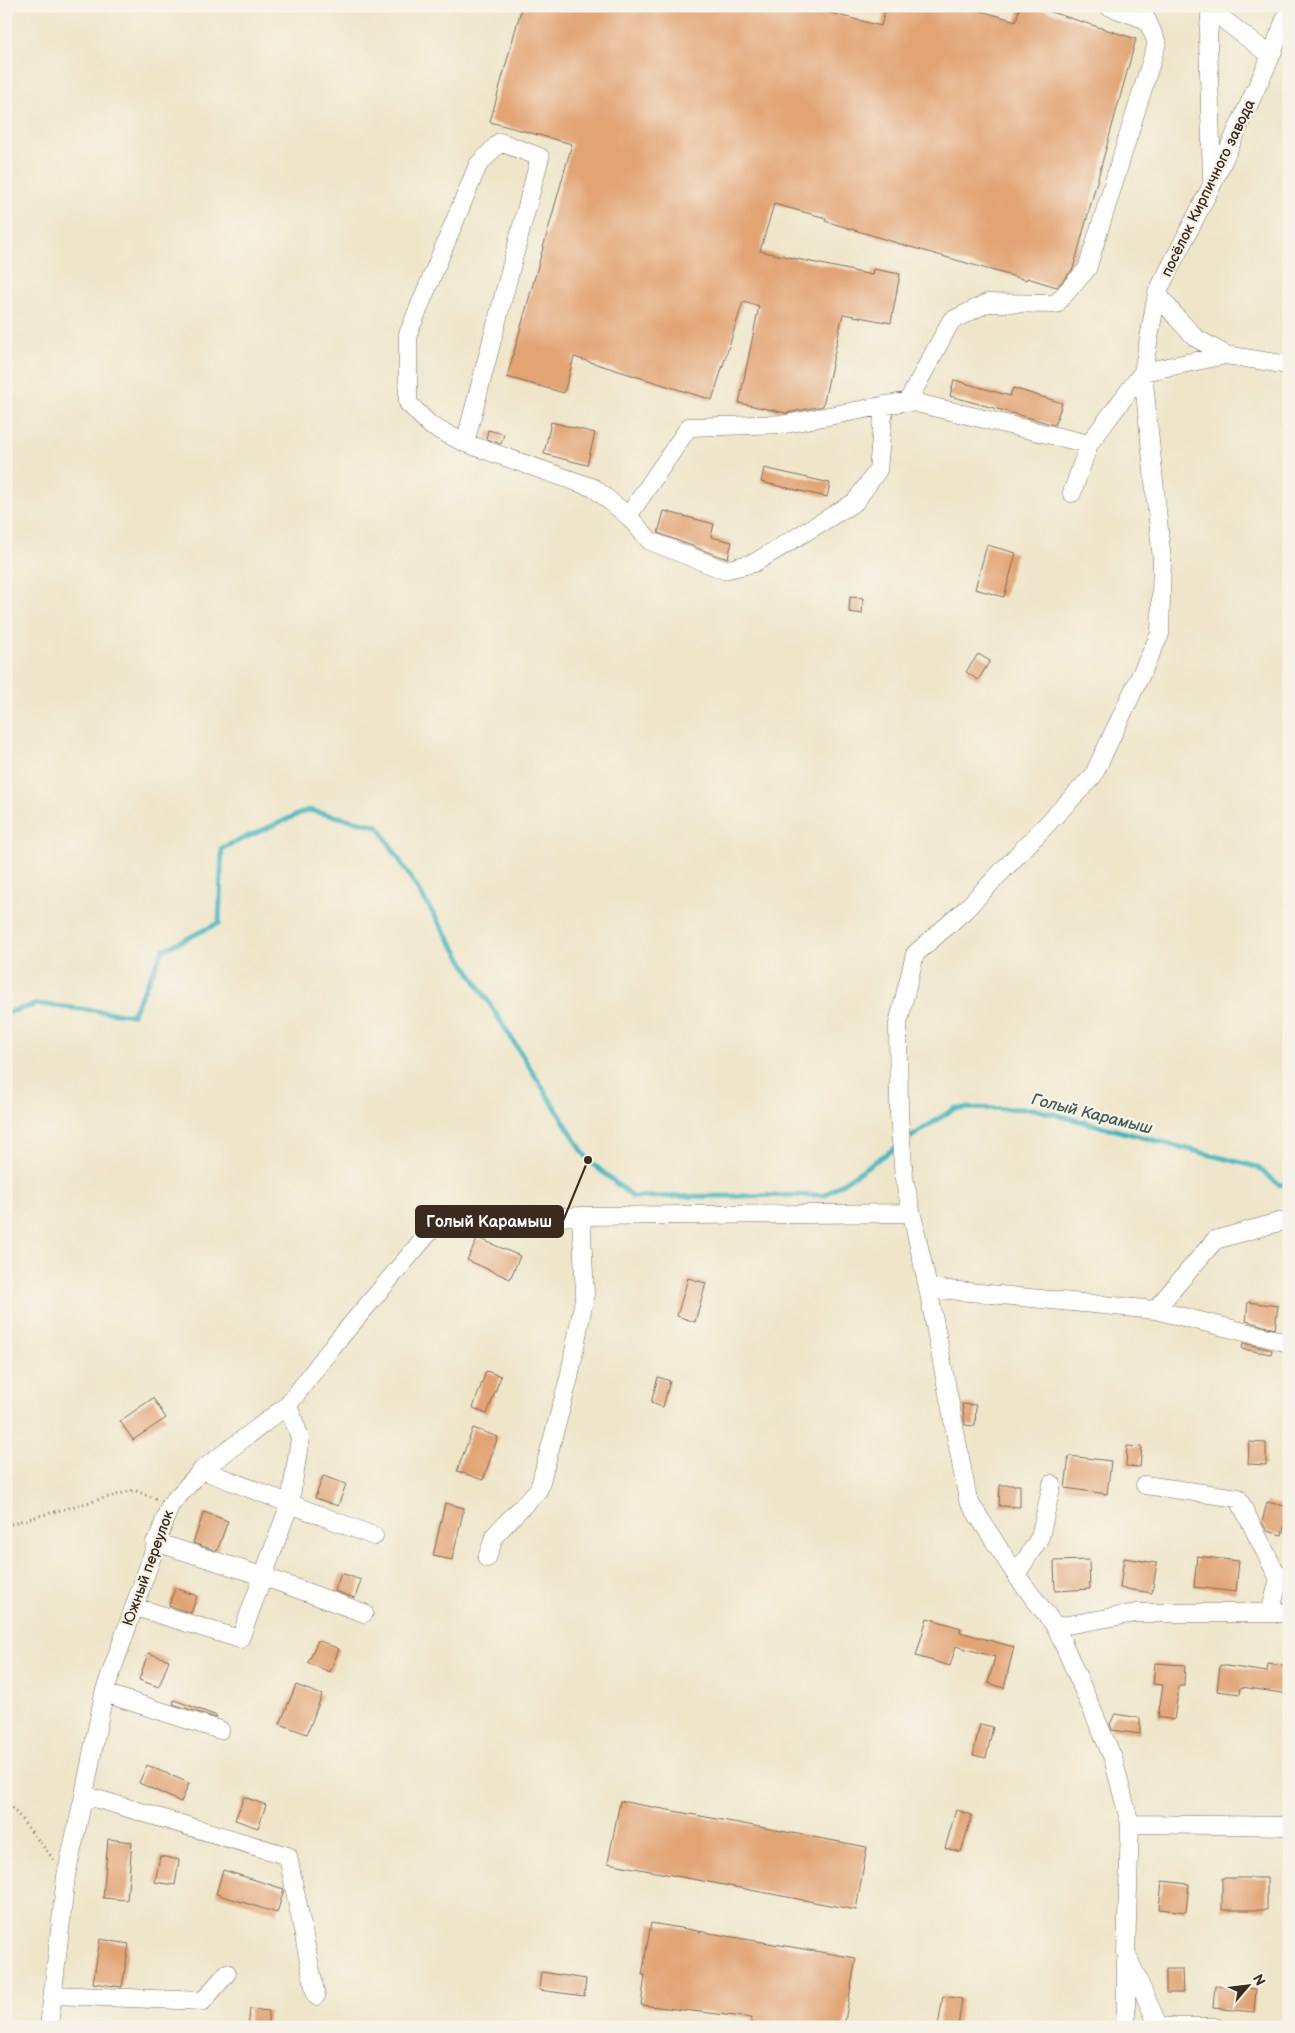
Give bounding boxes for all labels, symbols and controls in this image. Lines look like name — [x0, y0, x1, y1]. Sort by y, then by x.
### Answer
street label: посёлок Кирпичного завода — [1157, 96, 1260, 280]
water label: Голый Карамыш — [1029, 1090, 1155, 1139]
callout: Голый Карамыш — [416, 1206, 563, 1237]
text: Голый Карамыш — [426, 1213, 552, 1232]
street label: Южный переулок — [119, 1508, 178, 1629]
north arrow — [1222, 1960, 1272, 2010]
text: N — [1249, 1971, 1269, 1989]

